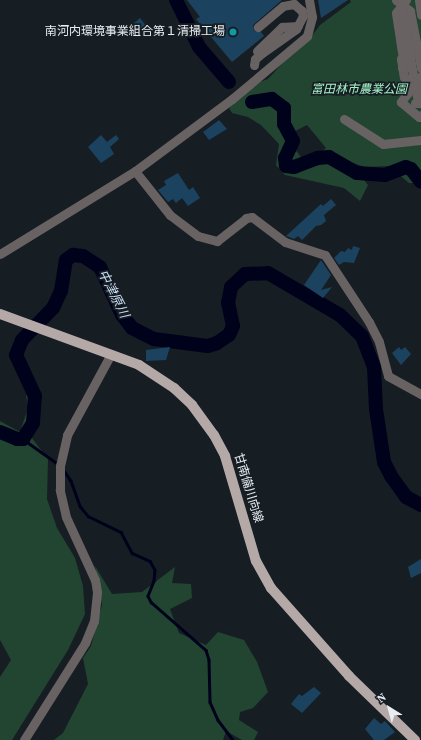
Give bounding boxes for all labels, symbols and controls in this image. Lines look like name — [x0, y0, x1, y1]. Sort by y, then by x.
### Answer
place label: 南河内環境事業組合第１清掃工場 — [45, 25, 225, 39]
marker: 南河内環境事業組合第１清掃工場 — [228, 27, 238, 37]
park label: 富田林市農業公園 — [311, 83, 407, 97]
water label: 中津原川 — [94, 267, 132, 321]
street label: 甘南備川向線 — [231, 451, 265, 525]
north arrow — [369, 688, 409, 728]
text: N — [374, 690, 389, 706]

